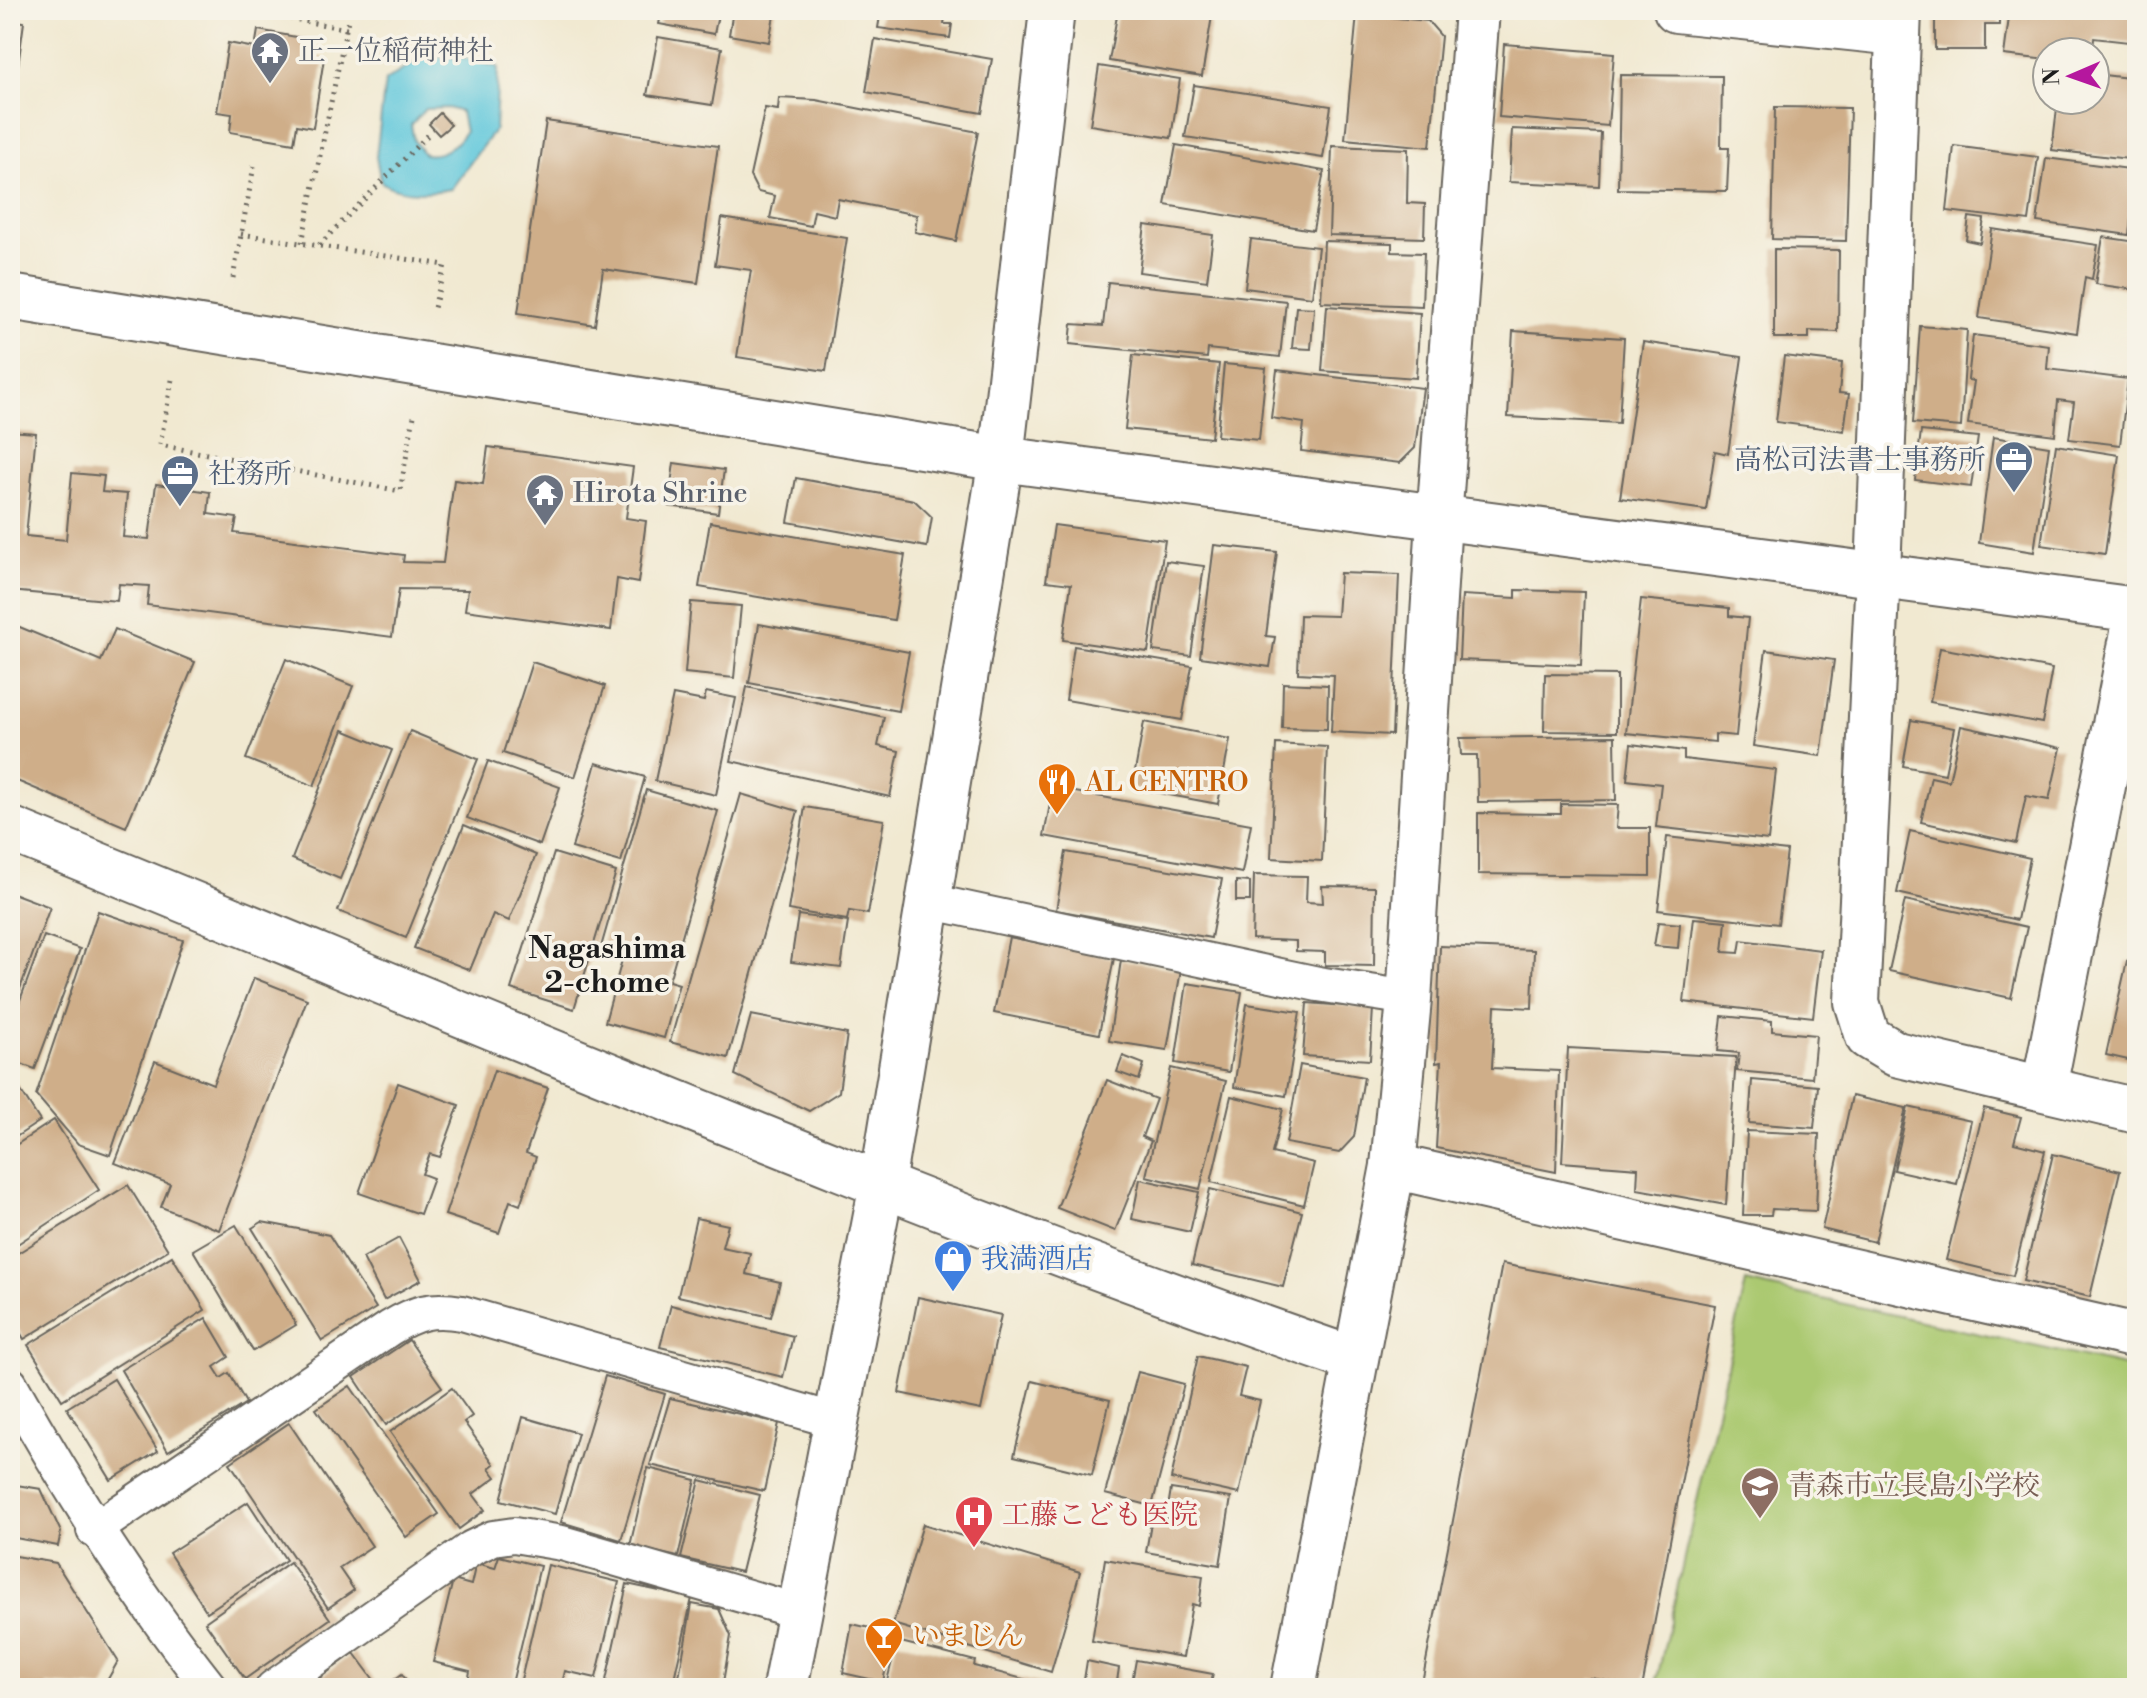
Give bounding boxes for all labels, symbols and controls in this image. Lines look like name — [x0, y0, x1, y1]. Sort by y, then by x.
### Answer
temple icon: 正一位稲荷神社 — [249, 30, 291, 85]
place label: 正一位稲荷神社 — [298, 34, 494, 69]
north arrow — [2031, 36, 2111, 116]
text: N — [2039, 67, 2066, 86]
office icon: 高松司法書士事務所 — [1993, 439, 2035, 494]
place label: 高松司法書士事務所 — [1734, 443, 1986, 478]
office icon: 社務所 — [159, 453, 201, 508]
place label: 社務所 — [208, 457, 292, 492]
temple icon: Hirota Shrine — [524, 472, 566, 527]
place label: Hirota Shrine — [573, 476, 748, 511]
restaurant icon: AL CENTRO — [1036, 761, 1078, 816]
place label: AL CENTRO — [1084, 765, 1249, 800]
district label: Nagashima 2-chome — [528, 930, 687, 1002]
shop icon: 我満酒店 — [932, 1238, 974, 1293]
place label: 我満酒店 — [981, 1242, 1093, 1277]
school or university icon: 青森市立長島小学校 — [1739, 1465, 1781, 1520]
place label: 青森市立長島小学校 — [1788, 1469, 2040, 1504]
hospital icon: 工藤こども医院 — [953, 1494, 995, 1549]
place label: 工藤こども医院 — [1002, 1498, 1198, 1533]
bar icon: いまじん — [863, 1615, 905, 1670]
place label: いまじん — [912, 1619, 1024, 1654]

